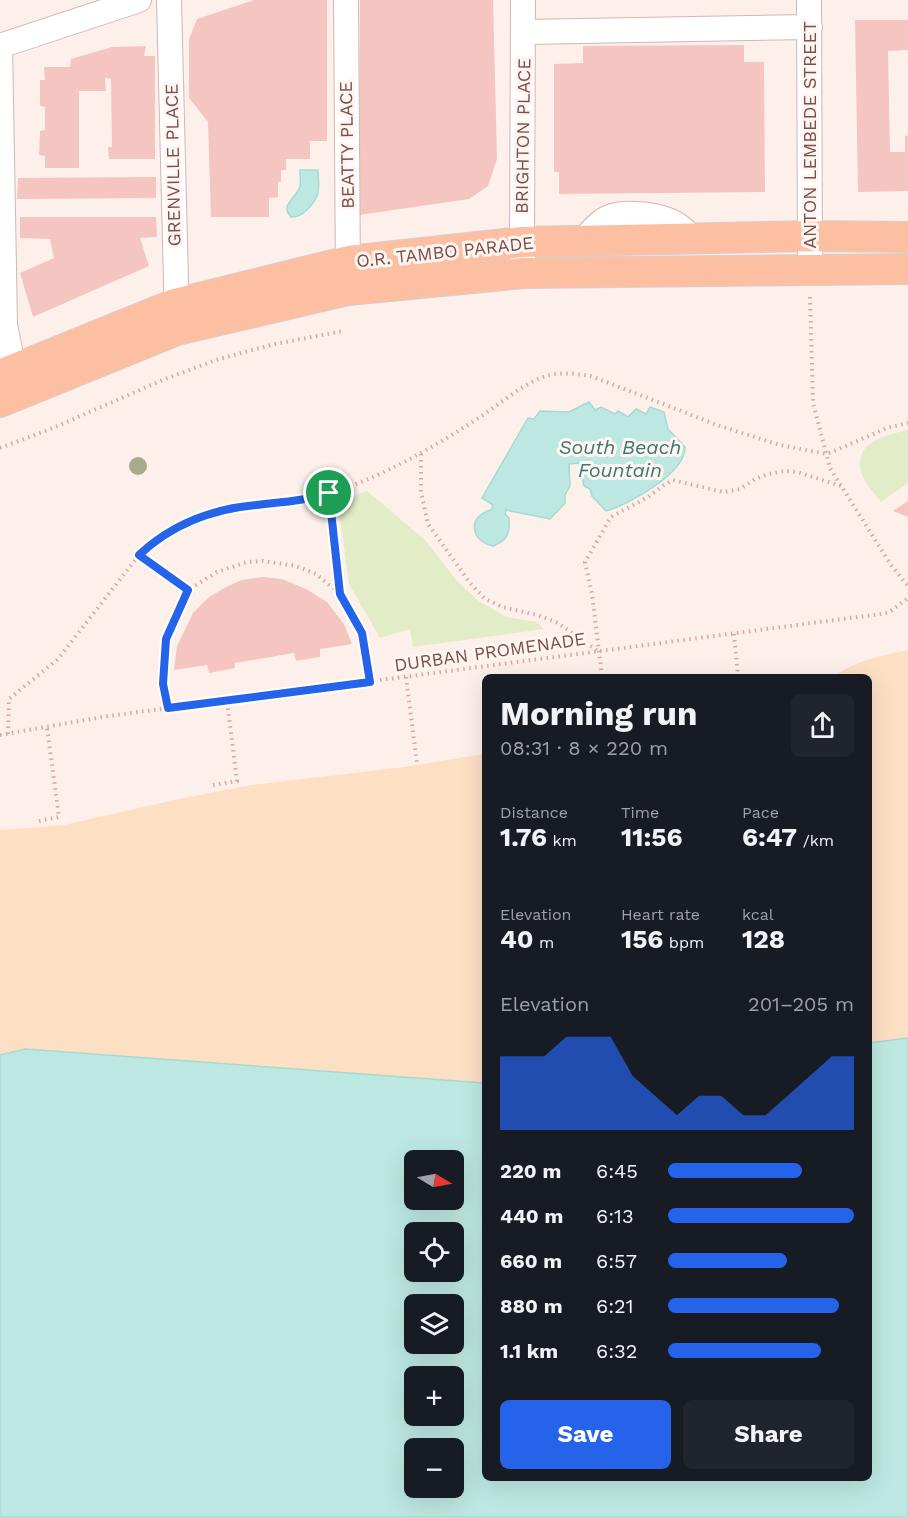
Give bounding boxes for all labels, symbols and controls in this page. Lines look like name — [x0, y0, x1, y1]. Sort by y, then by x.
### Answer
street label: ANTON LEMBEDE STREET — [799, 21, 820, 249]
street label: BRIGHTON PLACE — [511, 58, 534, 214]
street label: BEATTY PLACE — [335, 81, 358, 209]
street label: GRENVILLE PLACE — [161, 83, 184, 247]
street label: O.R. TAMBO PARADE — [355, 232, 535, 271]
water label: South Beach Fountain — [559, 435, 681, 482]
pin — [303, 467, 354, 518]
icon: arrive — [312, 476, 345, 509]
street label: DURBAN PROMENADE — [393, 628, 587, 675]
text: Morning run — [500, 694, 697, 733]
button: share — [791, 694, 854, 757]
text: 08:31 · 8 × 220 m — [500, 736, 668, 760]
text: Distance — [500, 803, 568, 822]
text: Time — [621, 803, 659, 822]
text: Pace — [742, 803, 779, 822]
text: 1.76 — [500, 822, 547, 852]
text: 11:56 — [621, 822, 682, 852]
text: 6:47 — [742, 822, 797, 852]
text: km — [547, 831, 577, 850]
text: /km — [797, 831, 834, 850]
text: Elevation — [500, 905, 571, 924]
text: Heart rate — [621, 905, 700, 924]
text: kcal — [742, 905, 774, 924]
text: 40 — [500, 924, 534, 954]
text: 156 — [621, 924, 663, 954]
text: 128 — [742, 924, 785, 954]
text: m — [534, 933, 554, 952]
text: bpm — [663, 933, 704, 952]
text: Elevation — [500, 992, 589, 1016]
text: 201–205 m — [748, 992, 854, 1016]
north arrow — [404, 1150, 464, 1210]
map controls — [404, 1150, 464, 1498]
text: 220 m — [500, 1159, 561, 1183]
text: 6:45 — [596, 1159, 638, 1183]
text: 440 m — [500, 1204, 563, 1228]
text: 6:13 — [596, 1204, 634, 1228]
button: locate — [404, 1222, 464, 1282]
text: 660 m — [500, 1249, 562, 1273]
text: 6:57 — [596, 1249, 637, 1273]
button: layers — [404, 1294, 464, 1354]
text: 880 m — [500, 1294, 563, 1318]
text: 6:21 — [596, 1294, 634, 1318]
text: 1.1 km — [500, 1339, 558, 1363]
text: 6:32 — [596, 1339, 637, 1363]
button: + — [404, 1366, 464, 1426]
button: Save — [500, 1400, 671, 1469]
button: Share — [683, 1400, 854, 1469]
button: − — [404, 1438, 464, 1498]

